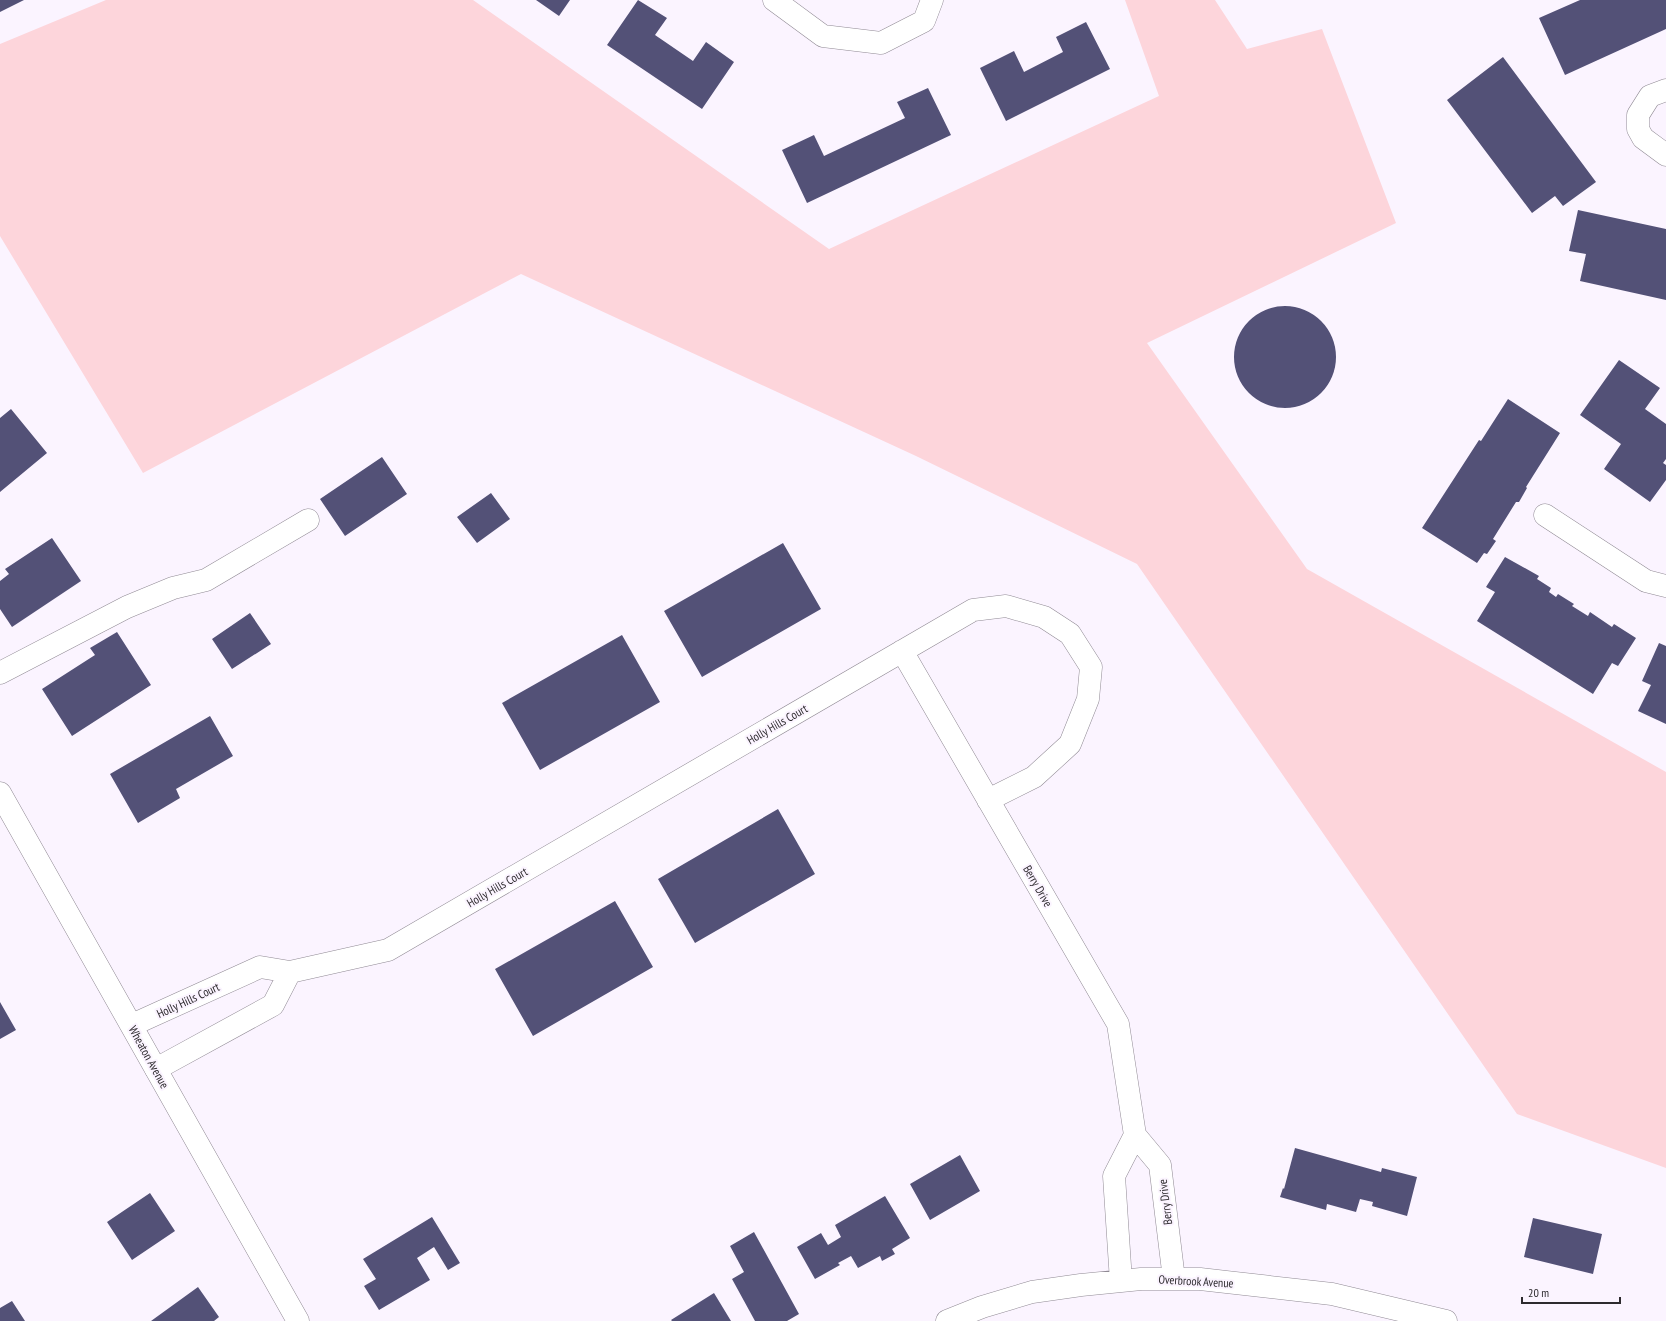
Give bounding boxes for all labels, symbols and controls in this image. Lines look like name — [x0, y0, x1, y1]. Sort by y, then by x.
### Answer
street label: Holly Hills Court — [744, 700, 811, 747]
street label: Berry Drive — [1020, 862, 1056, 910]
street label: Holly Hills Court — [464, 863, 531, 910]
street label: Holly Hills Court — [154, 979, 222, 1021]
street label: Wheaton Avenue — [126, 1023, 172, 1091]
street label: Berry Drive — [1155, 1178, 1175, 1226]
street label: Overbrook Avenue — [1158, 1272, 1234, 1290]
scale bar — [1522, 1279, 1620, 1305]
text: 20 m — [1528, 1285, 1549, 1300]

